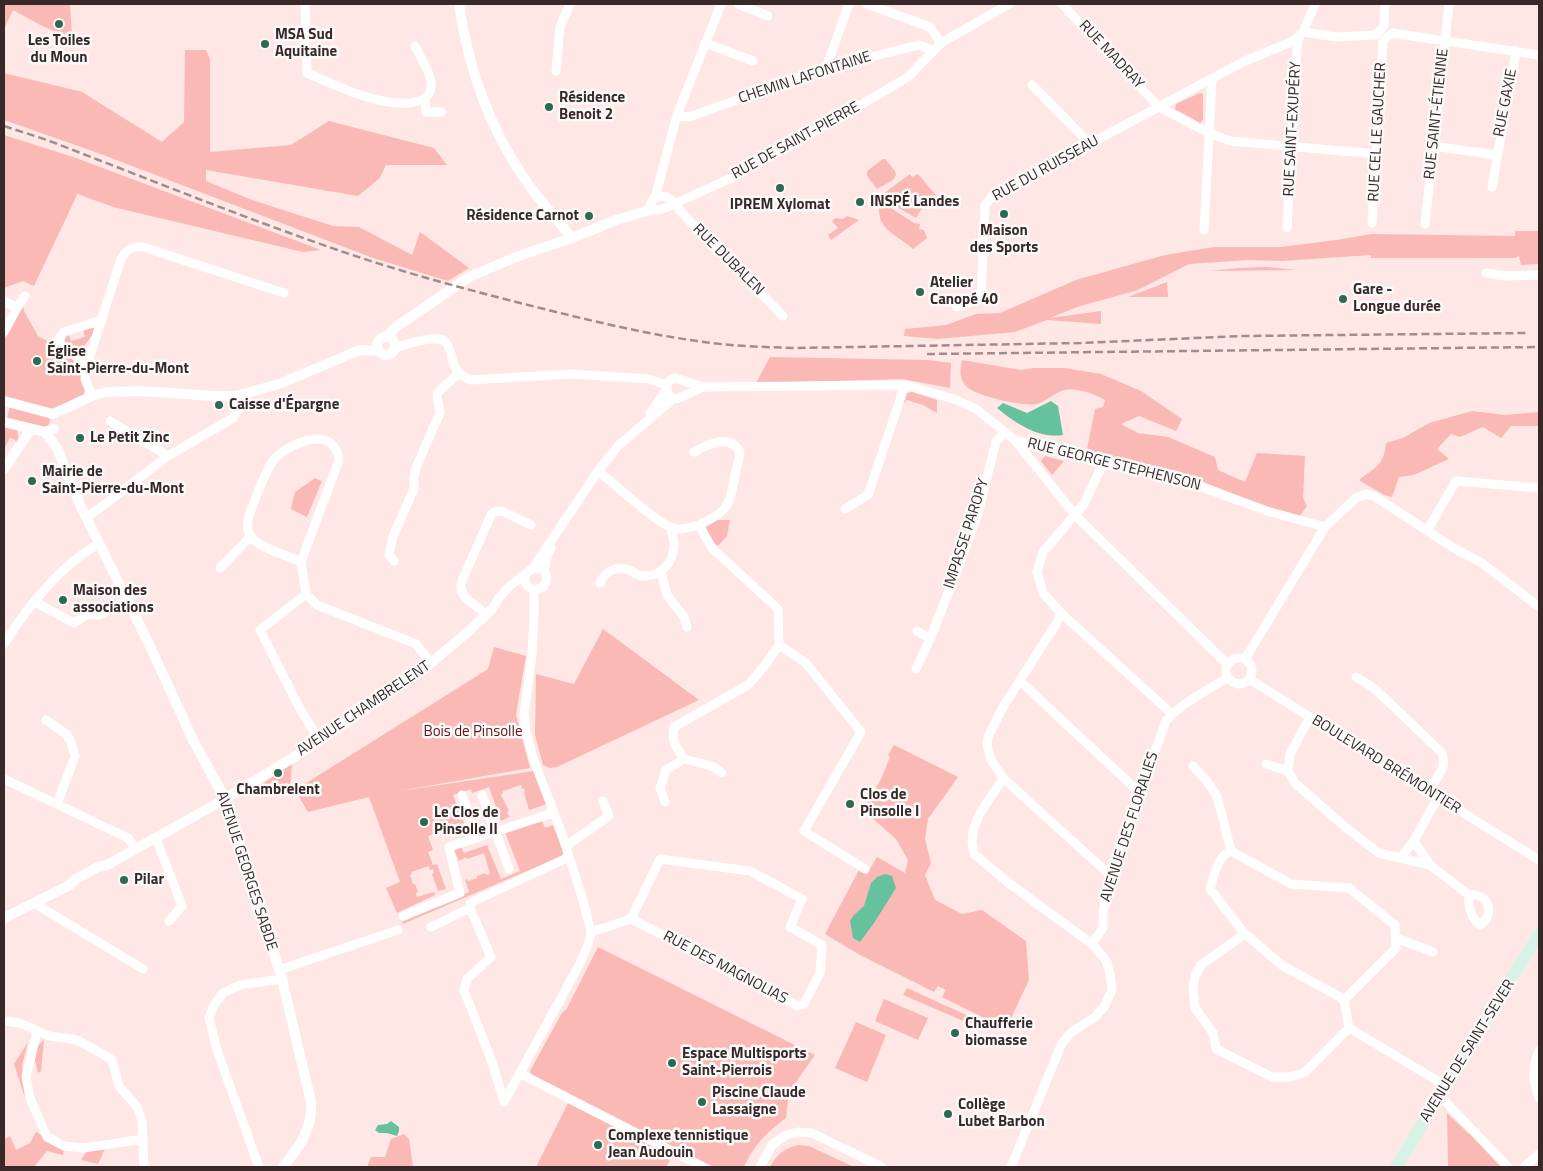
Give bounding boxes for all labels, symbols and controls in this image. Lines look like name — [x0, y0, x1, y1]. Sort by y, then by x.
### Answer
street label: RUE MADRAY — [1075, 17, 1147, 93]
marker: Les Toiles du Moun — [53, 18, 65, 30]
place label: MSA Sud Aquitaine — [275, 26, 337, 61]
place label: Les Toiles du Moun — [28, 32, 90, 67]
marker: MSA Sud Aquitaine — [259, 38, 271, 50]
street label: CHEMIN LAFONTAINE — [736, 48, 874, 108]
street label: RUE SAINT-ÉTIENNE — [1421, 48, 1453, 180]
street label: RUE SAINT-EXUPÉRY — [1280, 61, 1306, 197]
street label: RUE CEL LE GAUCHER — [1365, 62, 1391, 202]
street label: RUE GAXIE — [1491, 67, 1521, 139]
place label: Résidence Benoit 2 — [559, 89, 625, 124]
street label: RUE DE SAINT-PIERRE — [729, 98, 863, 184]
marker: Résidence Benoit 2 — [543, 101, 555, 113]
street label: RUE DU RUISSEAU — [990, 132, 1102, 206]
marker: IPREM Xylomat — [774, 182, 786, 194]
place label: INSPÉ Landes — [870, 193, 959, 211]
place label: IPREM Xylomat — [730, 196, 830, 214]
marker: INSPÉ Landes — [854, 196, 866, 208]
place label: Résidence Carnot — [466, 207, 579, 225]
marker: Maison des Sports — [998, 208, 1010, 220]
marker: Résidence Carnot — [583, 210, 595, 222]
street label: RUE DUBALEN — [689, 221, 767, 299]
place label: Maison des Sports — [970, 222, 1038, 257]
place label: Atelier Canopé 40 — [930, 274, 998, 309]
place label: Gare - Longue durée — [1353, 281, 1441, 316]
marker: Atelier Canopé 40 — [914, 286, 926, 298]
marker: Gare - Longue durée — [1337, 293, 1349, 305]
place label: Église Saint-Pierre-du-Mont — [47, 343, 189, 378]
marker: Église Saint-Pierre-du-Mont — [31, 355, 43, 367]
place label: Caisse d'Épargne — [229, 396, 339, 414]
marker: Caisse d'Épargne — [213, 399, 225, 411]
place label: Le Petit Zinc — [90, 429, 169, 447]
marker: Le Petit Zinc — [74, 432, 86, 444]
street label: RUE GEORGE STEPHENSON — [1026, 435, 1202, 495]
place label: Mairie de Saint-Pierre-du-Mont — [42, 463, 184, 498]
marker: Mairie de Saint-Pierre-du-Mont — [26, 475, 38, 487]
street label: IMPASSE PAROPY — [941, 477, 993, 591]
place label: Maison des associations — [73, 582, 154, 617]
marker: Maison des associations — [57, 594, 69, 606]
street label: AVENUE CHAMBRELENT — [294, 658, 434, 760]
street label: BOULEVARD BRÉMONTIER — [1308, 712, 1464, 818]
park label: Bois de Pinsolle — [423, 723, 523, 741]
street label: AVENUE DES FLORALIES — [1097, 750, 1163, 904]
marker: Chambrelent — [272, 767, 284, 779]
place label: Chambrelent — [236, 781, 320, 799]
place label: Clos de Pinsolle I — [860, 786, 919, 821]
street label: AVENUE GEORGES SABDE — [212, 789, 280, 953]
marker: Clos de Pinsolle I — [844, 798, 856, 810]
place label: Le Clos de Pinsolle II — [434, 804, 498, 839]
marker: Le Clos de Pinsolle II — [418, 816, 430, 828]
place label: Pilar — [134, 871, 164, 889]
marker: Pilar — [118, 874, 130, 886]
street label: RUE DES MAGNOLIAS — [660, 928, 790, 1008]
street label: AVENUE DE SAINT-SEVER — [1417, 976, 1519, 1126]
place label: Chaufferie biomasse — [965, 1015, 1033, 1050]
marker: Chaufferie biomasse — [949, 1027, 961, 1039]
place label: Espace Multisports Saint-Pierrois — [682, 1045, 807, 1080]
marker: Espace Multisports Saint-Pierrois — [666, 1057, 678, 1069]
place label: Piscine Claude Lassaigne — [712, 1084, 806, 1119]
marker: Piscine Claude Lassaigne — [696, 1096, 708, 1108]
place label: Collège Lubet Barbon — [958, 1096, 1045, 1131]
marker: Collège Lubet Barbon — [942, 1108, 954, 1120]
place label: Complexe tennistique Jean Audouin — [608, 1127, 748, 1162]
marker: Complexe tennistique Jean Audouin — [592, 1139, 604, 1151]

